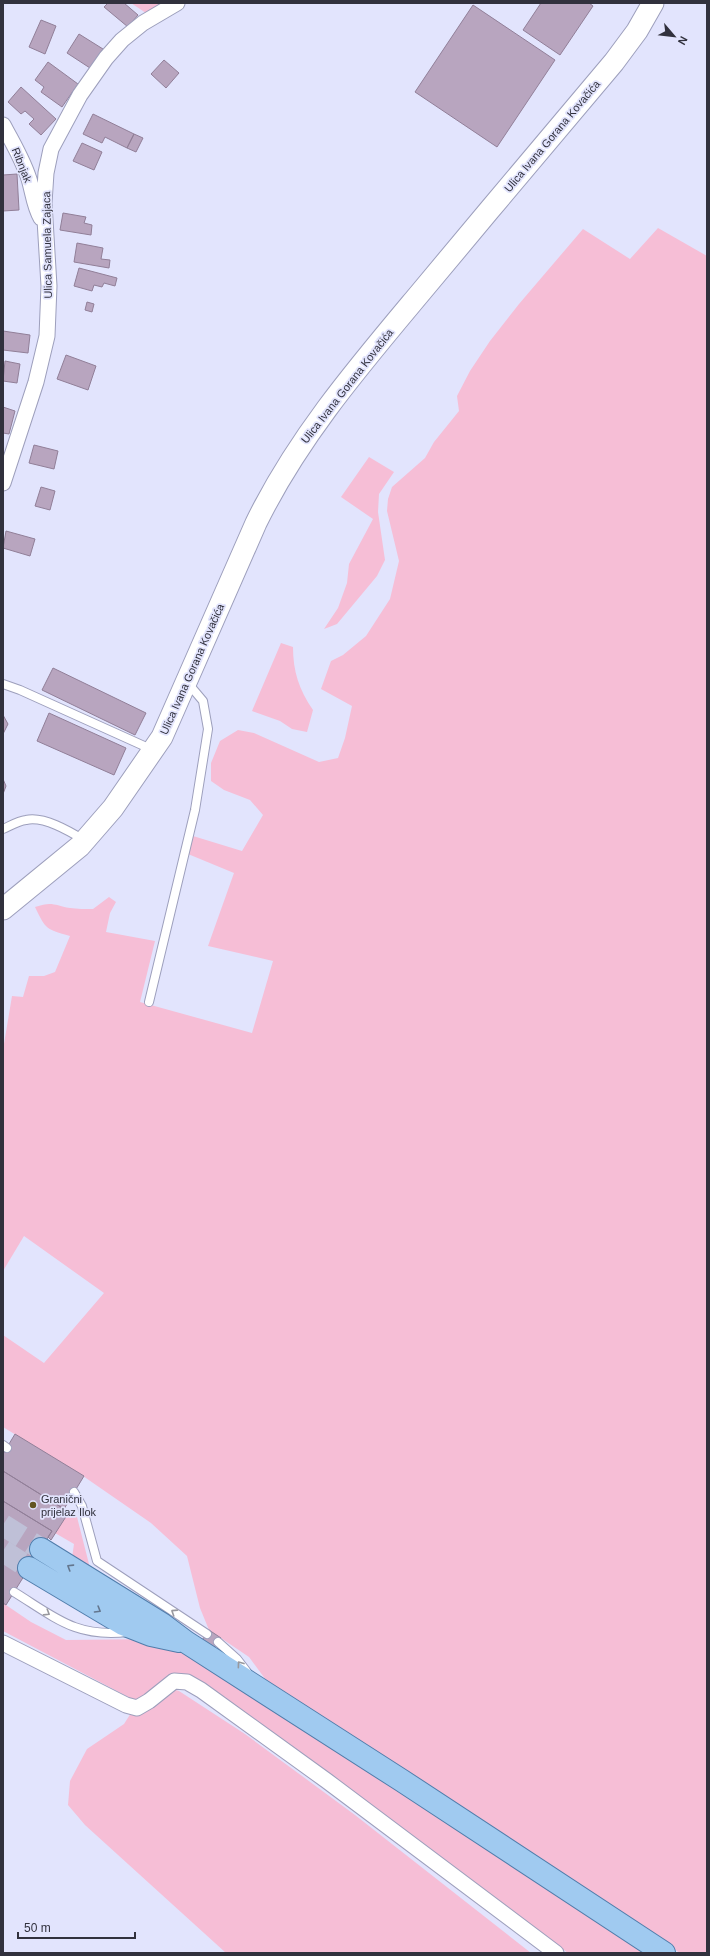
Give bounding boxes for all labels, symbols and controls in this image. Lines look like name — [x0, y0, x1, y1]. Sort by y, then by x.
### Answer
north arrow — [654, 16, 694, 56]
text: N — [676, 34, 690, 47]
street label: Ulica Ivana Gorana Kovačića — [502, 77, 603, 194]
street label: Ribnjak — [10, 146, 35, 185]
street label: Ulica Samuela Zajaca — [40, 191, 54, 299]
street label: Ulica Ivana Gorana Kovačića — [299, 326, 396, 446]
street label: Ulica Ivana Gorana Kovačića — [158, 601, 227, 736]
place label: Granični prijelaz Ilok — [41, 1493, 97, 1518]
marker: Granični prijelaz Ilok — [28, 1500, 38, 1510]
one-way arrow — [67, 1564, 74, 1571]
one-way arrow — [94, 1606, 101, 1613]
one-way arrow — [43, 1608, 50, 1616]
one-way arrow — [171, 1609, 178, 1617]
one-way arrow — [238, 1661, 245, 1668]
scale bar — [18, 1914, 135, 1940]
text: 50 m — [24, 1921, 51, 1935]

